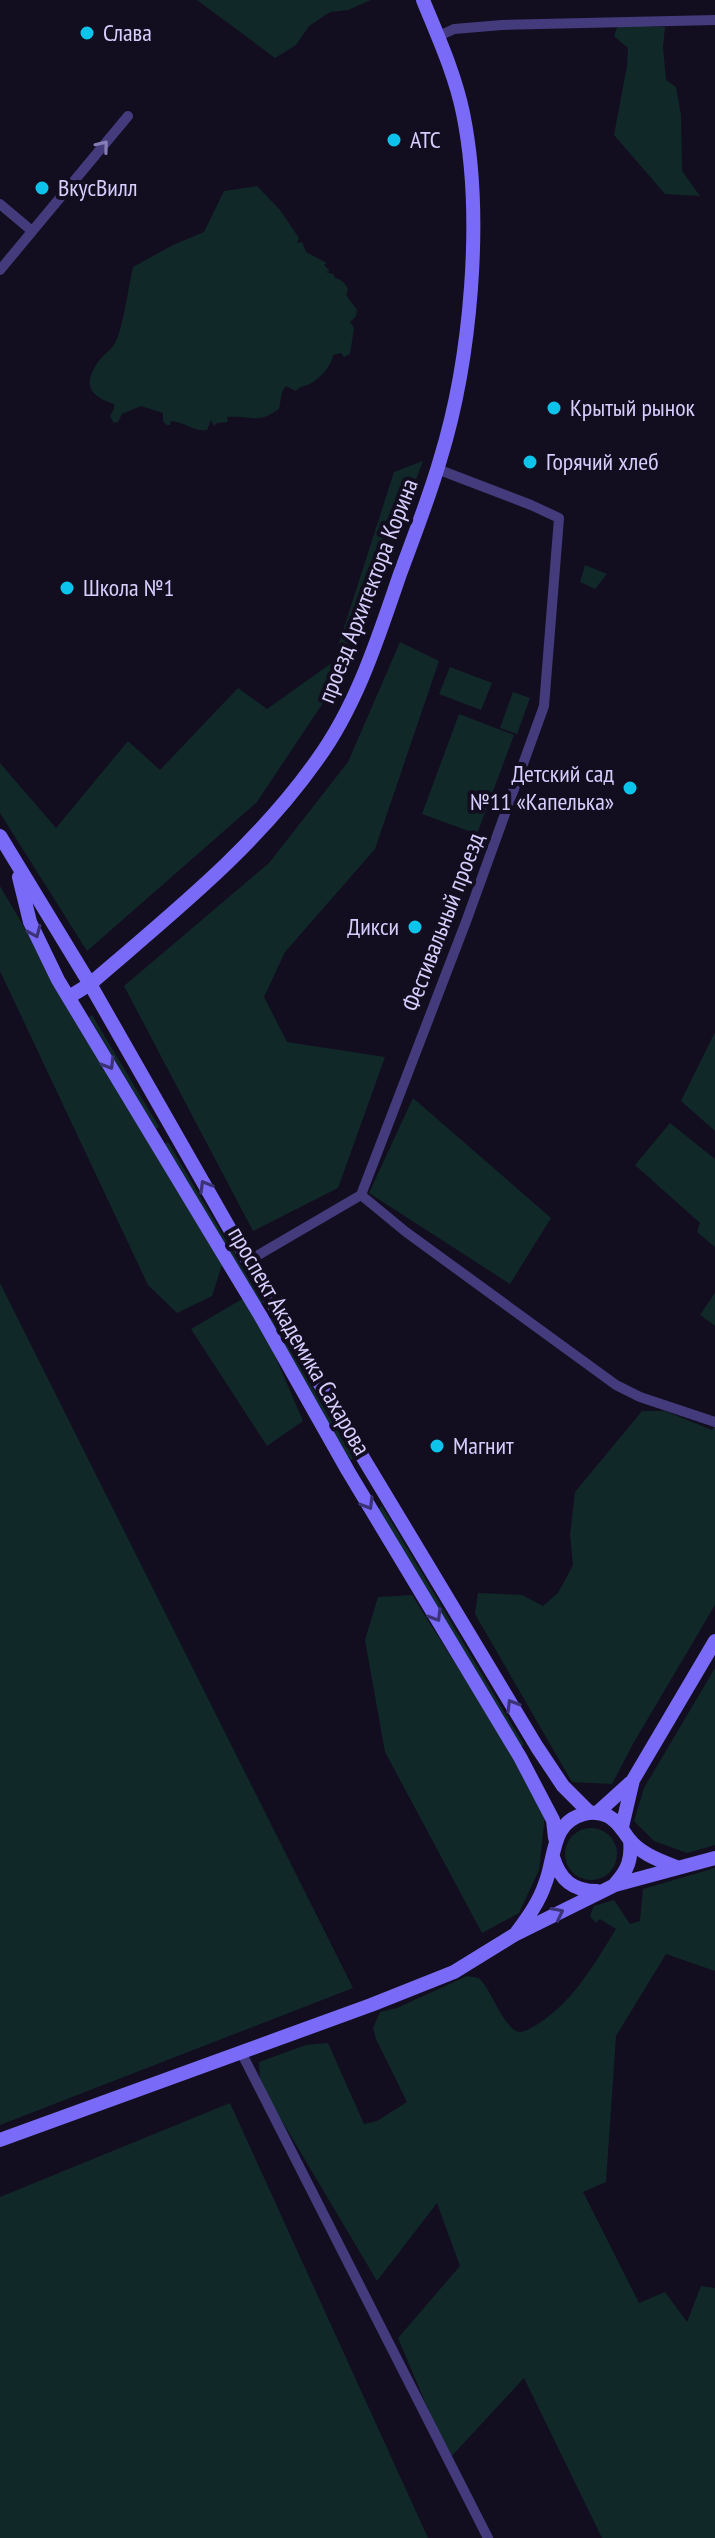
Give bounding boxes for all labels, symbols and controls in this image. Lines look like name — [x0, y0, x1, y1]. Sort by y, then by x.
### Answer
place label: Слава — [103, 17, 152, 48]
marker: Слава — [78, 24, 96, 42]
place label: АТС — [410, 124, 441, 155]
marker: АТС — [385, 131, 403, 149]
one-way arrow — [94, 140, 108, 155]
place label: ВкусВилл — [58, 172, 137, 203]
marker: ВкусВилл — [33, 179, 51, 197]
place label: Крытый рынок — [570, 392, 696, 423]
marker: Крытый рынок — [545, 399, 563, 417]
place label: Горячий хлеб — [546, 446, 659, 477]
marker: Горячий хлеб — [521, 453, 539, 471]
street label: проезд Архитектора Корина — [310, 474, 425, 707]
place label: Школа №1 — [83, 572, 174, 603]
marker: Школа №1 — [58, 579, 76, 597]
place label: Детский сад №11 «Капелька» — [470, 758, 614, 817]
marker: Детский сад №11 «Капелька» — [621, 779, 639, 797]
street label: Фестивальный проезд — [394, 828, 491, 1015]
place label: Дикси — [347, 911, 399, 942]
marker: Дикси — [406, 918, 424, 936]
one-way arrow — [25, 924, 42, 938]
one-way arrow — [99, 1055, 115, 1070]
one-way arrow — [199, 1180, 215, 1195]
street label: проспект Академика Сахарова — [221, 1221, 378, 1460]
place label: Магнит — [453, 1430, 514, 1461]
marker: Магнит — [428, 1437, 446, 1455]
one-way arrow — [359, 1495, 374, 1510]
one-way arrow — [426, 1607, 442, 1622]
one-way arrow — [506, 1699, 522, 1714]
one-way arrow — [549, 1907, 564, 1923]

